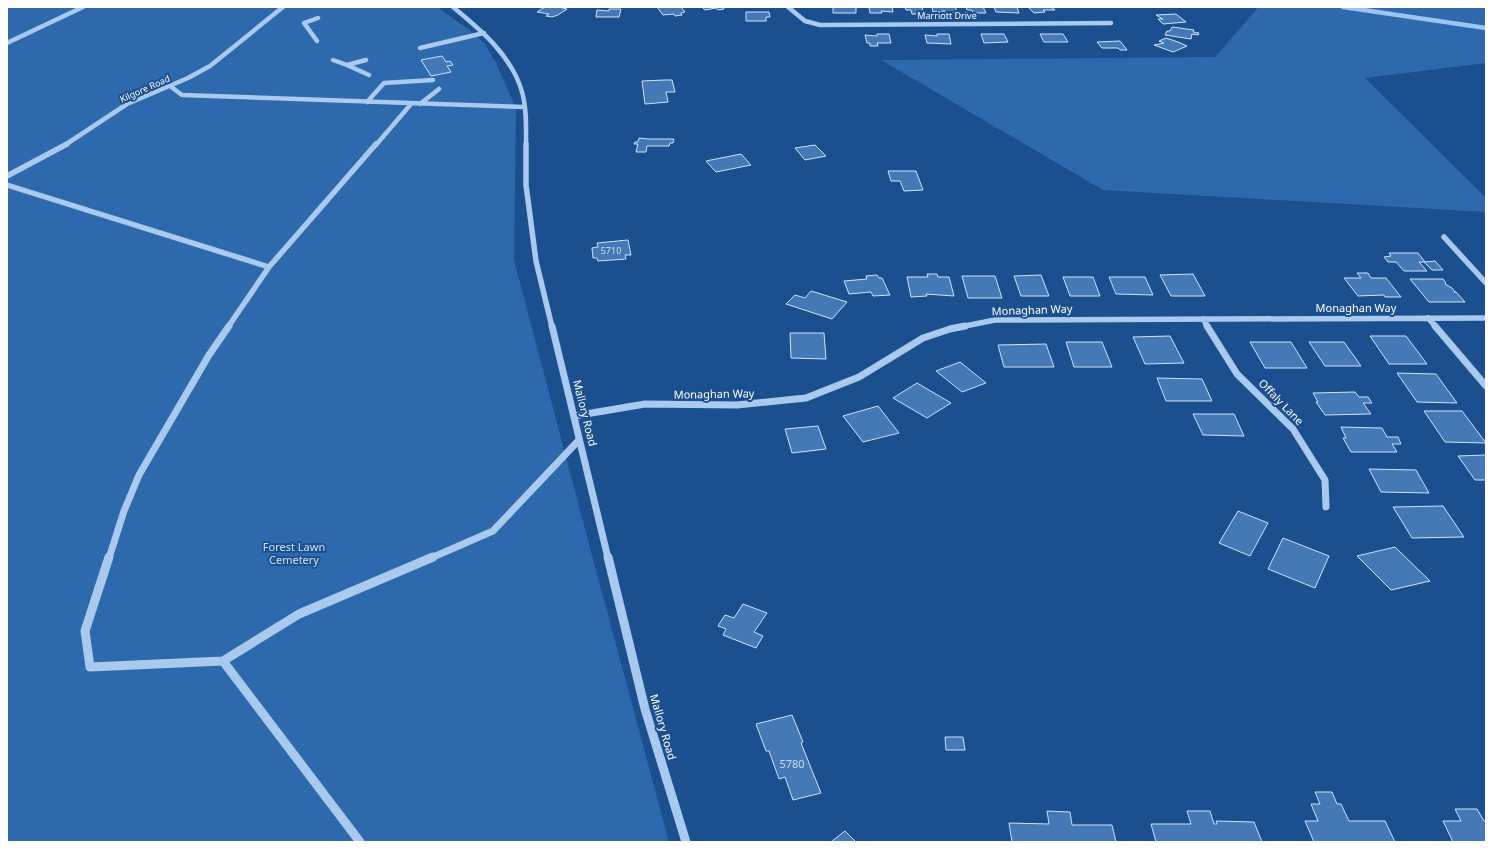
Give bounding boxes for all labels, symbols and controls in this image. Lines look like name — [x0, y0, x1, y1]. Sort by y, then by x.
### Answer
street label: Marriott Drive — [917, 9, 977, 22]
street label: Kilgore Road — [118, 72, 172, 105]
house number: 5710 — [601, 244, 621, 257]
street label: Monaghan Way — [1316, 300, 1397, 315]
street label: Monaghan Way — [991, 301, 1073, 318]
street label: Offaly Lane — [1256, 375, 1307, 428]
street label: Mallory Road — [570, 378, 601, 448]
street label: Monaghan Way — [673, 385, 755, 402]
park label: Forest Lawn Cemetery — [263, 539, 325, 567]
street label: Mallory Road — [647, 692, 680, 762]
house number: 5780 — [779, 756, 805, 771]

